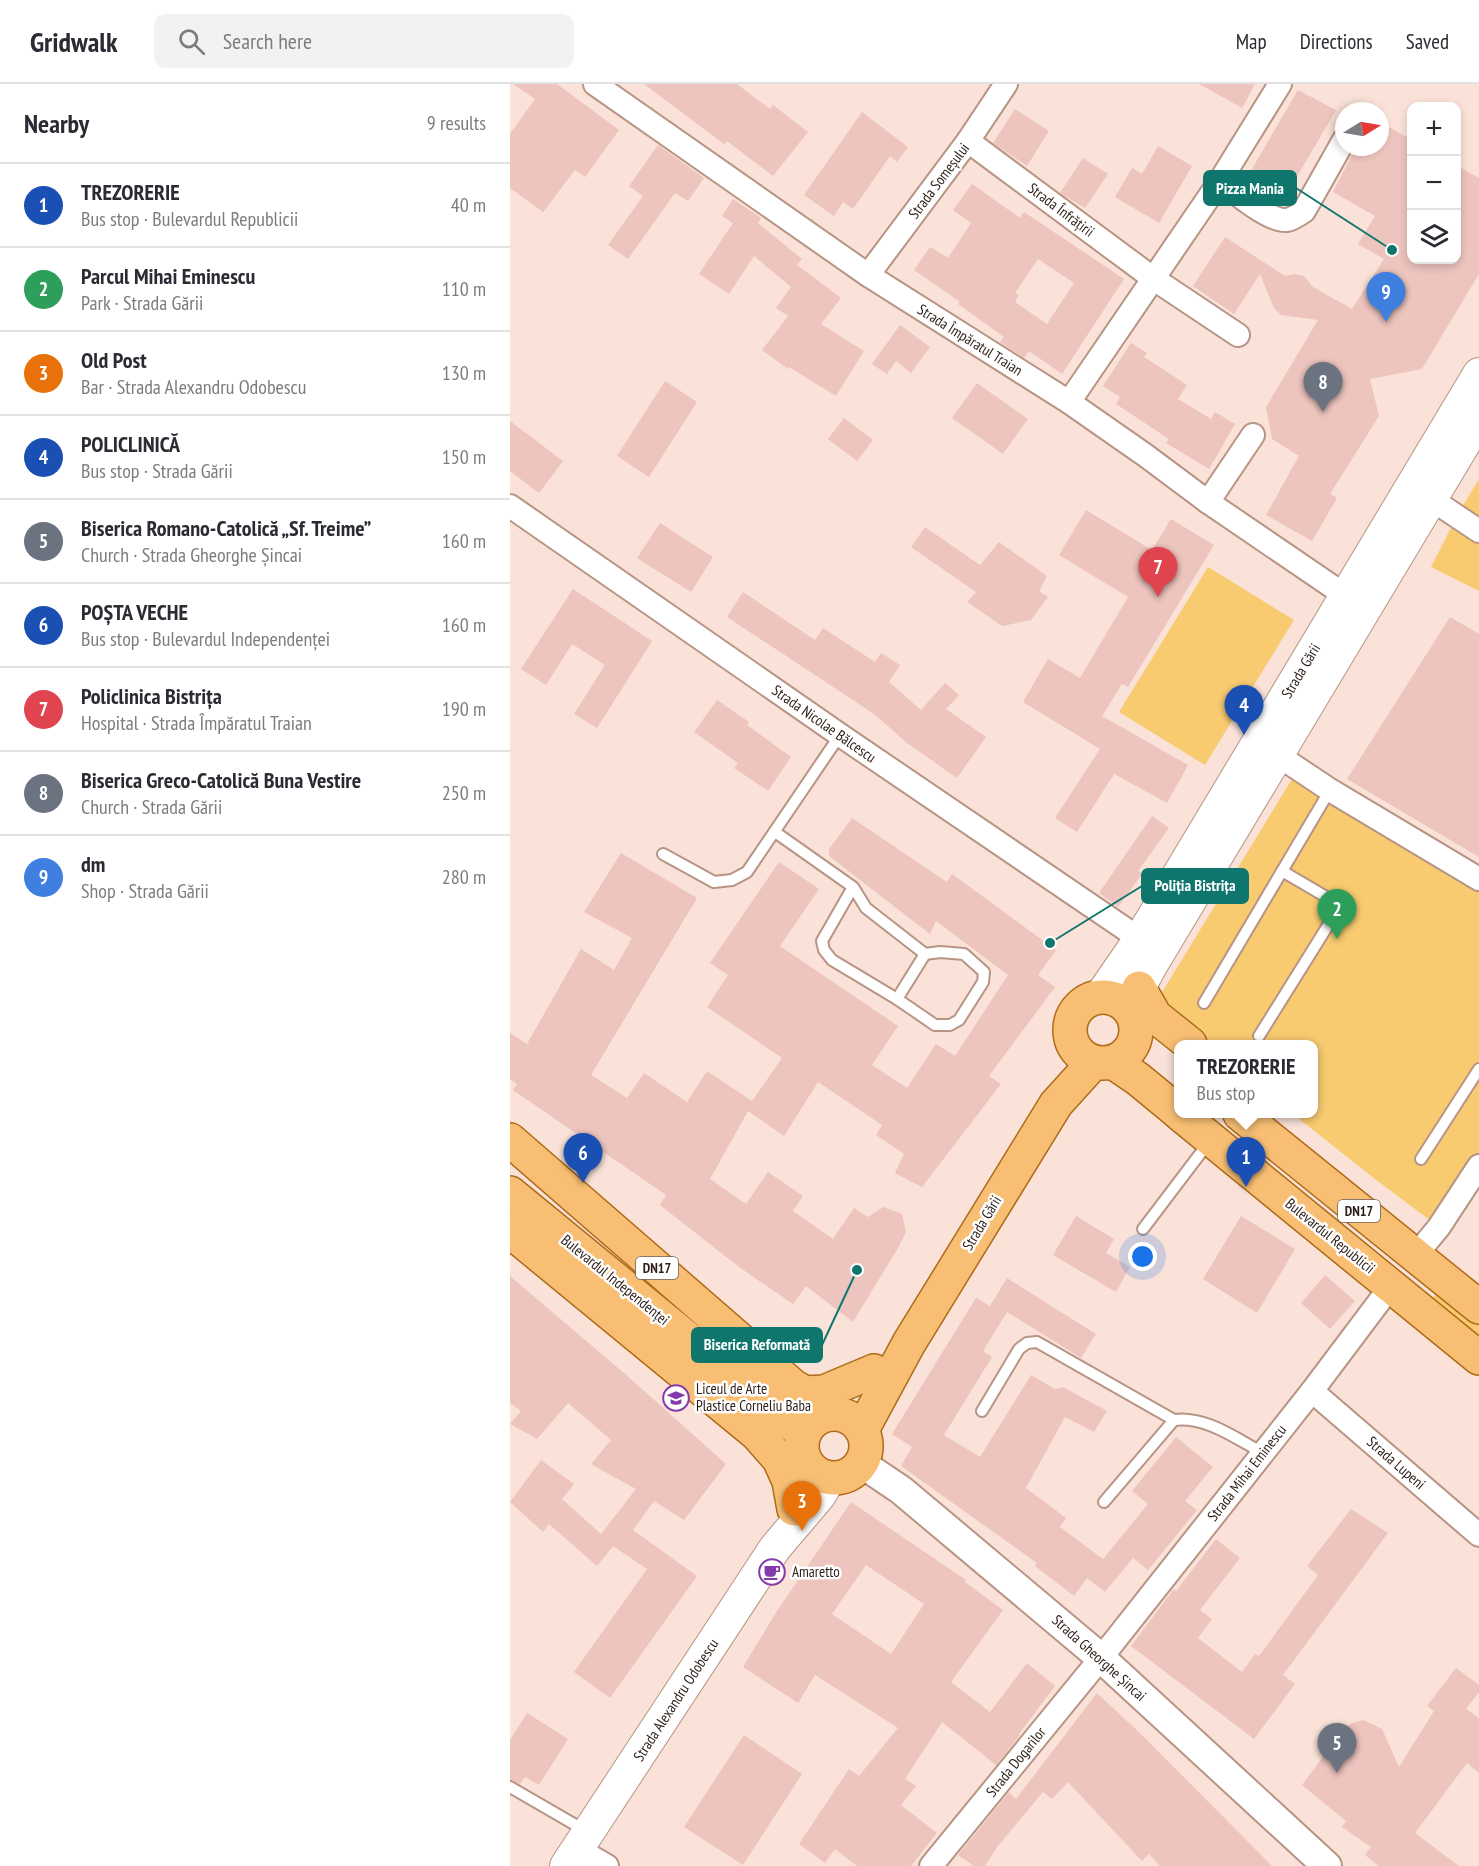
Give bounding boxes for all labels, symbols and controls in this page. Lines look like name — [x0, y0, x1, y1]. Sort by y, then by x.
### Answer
search box — [154, 14, 574, 68]
text: Gridwalk — [30, 23, 118, 60]
icon: search — [175, 25, 208, 58]
text: Search here — [223, 27, 312, 55]
text: Map — [1236, 28, 1267, 55]
text: Directions — [1300, 28, 1373, 55]
text: Saved — [1406, 28, 1449, 55]
north arrow — [1335, 102, 1389, 156]
map controls — [1407, 102, 1461, 264]
button: + — [1407, 102, 1461, 156]
text: Nearby — [24, 107, 89, 140]
text: 9 results — [427, 110, 486, 136]
street label: Strada Someșului — [904, 139, 973, 222]
button: − — [1407, 156, 1461, 210]
callout: Pizza Mania — [1204, 171, 1296, 205]
text: TREZORERIE — [81, 178, 180, 206]
street label: Strada Înfrățirii — [1024, 178, 1098, 241]
text: Pizza Mania — [1216, 178, 1284, 198]
text: 1 — [39, 192, 48, 218]
text: 40 m — [451, 192, 486, 218]
text: Bus stop · Bulevardul Republicii — [81, 206, 298, 232]
button: layers — [1407, 210, 1461, 264]
text: Parcul Mihai Eminescu — [81, 262, 255, 290]
pin: 9 — [1366, 272, 1406, 322]
text: 2 — [39, 276, 48, 302]
text: 110 m — [442, 276, 486, 302]
text: Park · Strada Gării — [81, 290, 203, 316]
street label: Strada Împăratul Traian — [914, 300, 1026, 380]
text: Old Post — [81, 346, 147, 374]
text: 3 — [39, 360, 48, 386]
text: 130 m — [442, 360, 486, 386]
pin: 8 — [1304, 362, 1342, 412]
text: Bar · Strada Alexandru Odobescu — [81, 374, 306, 400]
text: POLICLINICĂ — [81, 430, 180, 458]
text: 4 — [39, 444, 48, 470]
text: 150 m — [442, 444, 486, 470]
text: Bus stop · Strada Gării — [81, 458, 233, 484]
text: Biserica Romano-Catolică „Sf. Treime” — [81, 514, 371, 542]
text: 5 — [39, 528, 48, 554]
text: 160 m — [442, 528, 486, 554]
text: Church · Strada Gheorghe Șincai — [81, 542, 302, 568]
pin: 7 — [1138, 548, 1178, 597]
text: POȘTA VECHE — [81, 598, 188, 626]
text: 6 — [39, 612, 48, 638]
text: 160 m — [442, 612, 486, 638]
text: Bus stop · Bulevardul Independenței — [81, 626, 330, 652]
street label: Strada Gării — [1277, 640, 1324, 701]
street label: Strada Nicolae Bălcescu — [769, 681, 880, 767]
text: Policlinica Bistrița — [81, 682, 222, 710]
pin: 4 — [1224, 686, 1264, 735]
text: 7 — [39, 696, 48, 722]
text: 190 m — [442, 696, 486, 722]
text: Hospital · Strada Împăratul Traian — [81, 710, 312, 736]
text: Biserica Greco-Catolică Buna Vestire — [81, 766, 361, 794]
text: 8 — [39, 780, 48, 806]
text: 250 m — [442, 780, 486, 806]
text: Church · Strada Gării — [81, 794, 222, 820]
text: dm — [81, 850, 105, 878]
text: 9 — [39, 864, 48, 890]
text: 280 m — [442, 864, 486, 890]
callout: Poliția Bistrița — [1142, 869, 1248, 903]
text: Poliția Bistrița — [1154, 875, 1236, 895]
text: Shop · Strada Gării — [81, 878, 209, 904]
pin: 2 — [1318, 890, 1356, 939]
popup — [1174, 1040, 1318, 1118]
text: TREZORERIE — [1197, 1052, 1295, 1080]
text: Bus stop — [1197, 1080, 1255, 1106]
pin: 6 — [564, 1134, 602, 1183]
pin: 1 — [1226, 1138, 1266, 1187]
street label: Strada Gării — [958, 1192, 1005, 1253]
street label: Bulevardul Republicii — [1282, 1194, 1379, 1277]
road number: DN17 — [1338, 1200, 1380, 1222]
street label: Bulevardul Independenței — [557, 1230, 673, 1329]
your location — [1128, 1242, 1157, 1271]
road number: DN17 — [636, 1257, 678, 1279]
callout: Biserica Reformată — [692, 1328, 822, 1362]
text: Biserica Reformată — [704, 1334, 811, 1354]
place label: Liceul de Arte Plastice Corneliu Baba — [696, 1379, 811, 1415]
school or university icon: Liceul de Arte Plastice Corneliu Baba — [661, 1383, 691, 1413]
street label: Strada Mihai Eminescu — [1203, 1421, 1290, 1525]
street label: Strada Lupeni — [1363, 1432, 1430, 1493]
pin: 3 — [782, 1482, 822, 1531]
cafe icon: Amaretto — [757, 1557, 787, 1587]
place label: Amaretto — [792, 1562, 840, 1581]
street label: Strada Gheorghe Șincai — [1048, 1610, 1150, 1705]
street label: Strada Alexandru Odobescu — [629, 1635, 722, 1765]
street label: Strada Dogarilor — [982, 1722, 1050, 1801]
pin: 5 — [1318, 1724, 1356, 1773]

